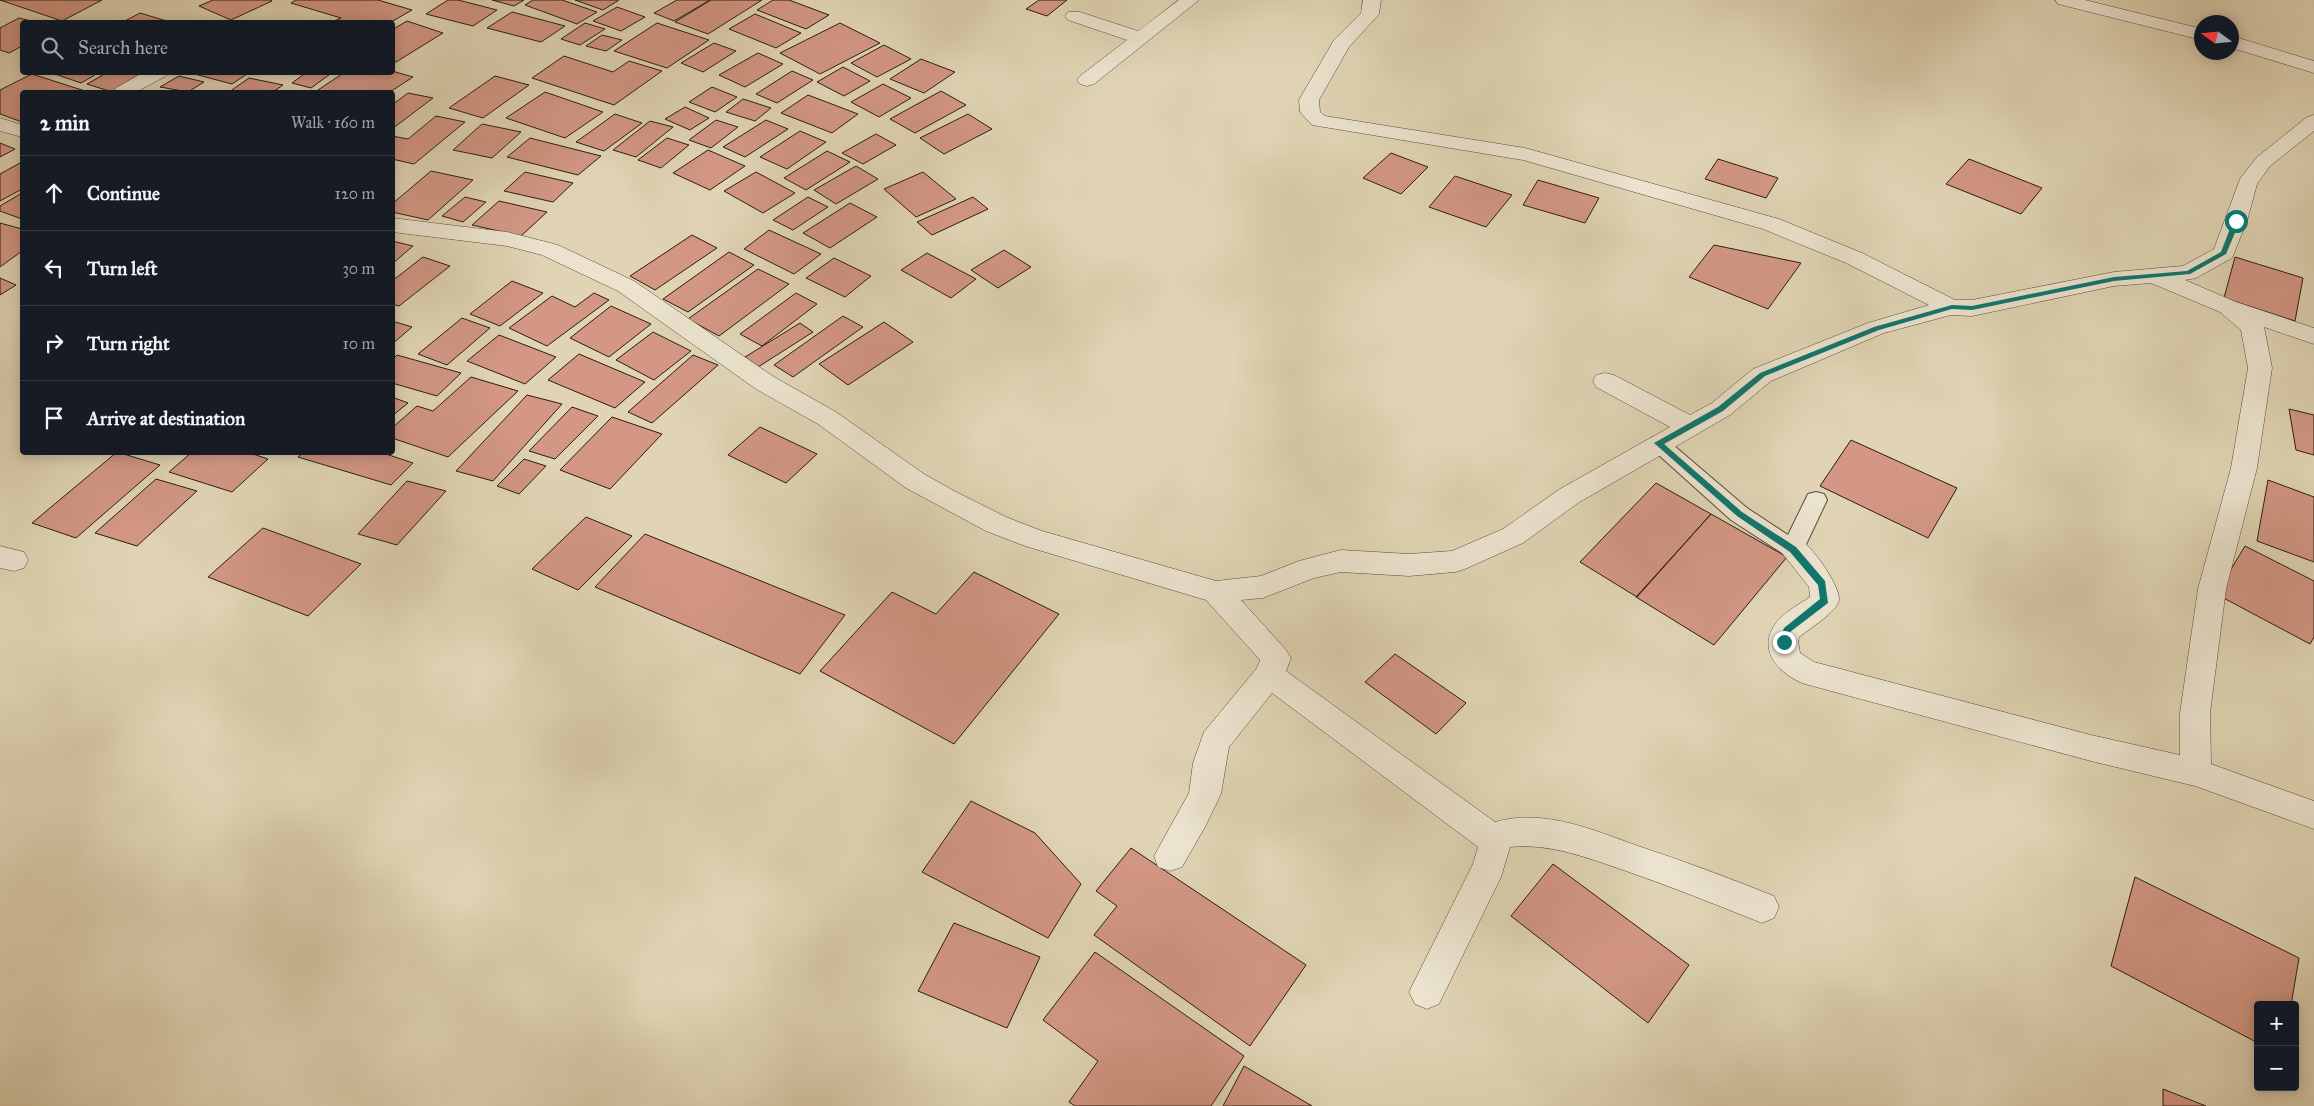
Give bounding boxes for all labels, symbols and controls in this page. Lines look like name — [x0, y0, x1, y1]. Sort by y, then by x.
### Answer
north arrow — [2194, 15, 2239, 60]
search box — [20, 20, 395, 75]
icon: search — [38, 34, 66, 62]
text: Search here — [78, 36, 168, 59]
text: 2 min — [40, 110, 90, 136]
text: Walk · 160 m — [291, 113, 375, 132]
icon: ahead — [40, 179, 68, 207]
text: Continue — [87, 182, 160, 205]
text: 120 m — [335, 184, 375, 203]
route start — [2225, 210, 2248, 233]
icon: left — [40, 254, 68, 282]
text: Turn left — [87, 257, 157, 280]
text: 30 m — [342, 259, 375, 278]
icon: right — [40, 329, 68, 357]
text: Turn right — [87, 332, 170, 355]
text: 10 m — [343, 334, 375, 353]
icon: arrive — [40, 404, 68, 432]
text: Arrive at destination — [87, 407, 245, 430]
route end — [1773, 631, 1796, 654]
map controls — [2254, 1001, 2299, 1091]
button: + — [2254, 1001, 2299, 1046]
button: − — [2254, 1046, 2299, 1091]

